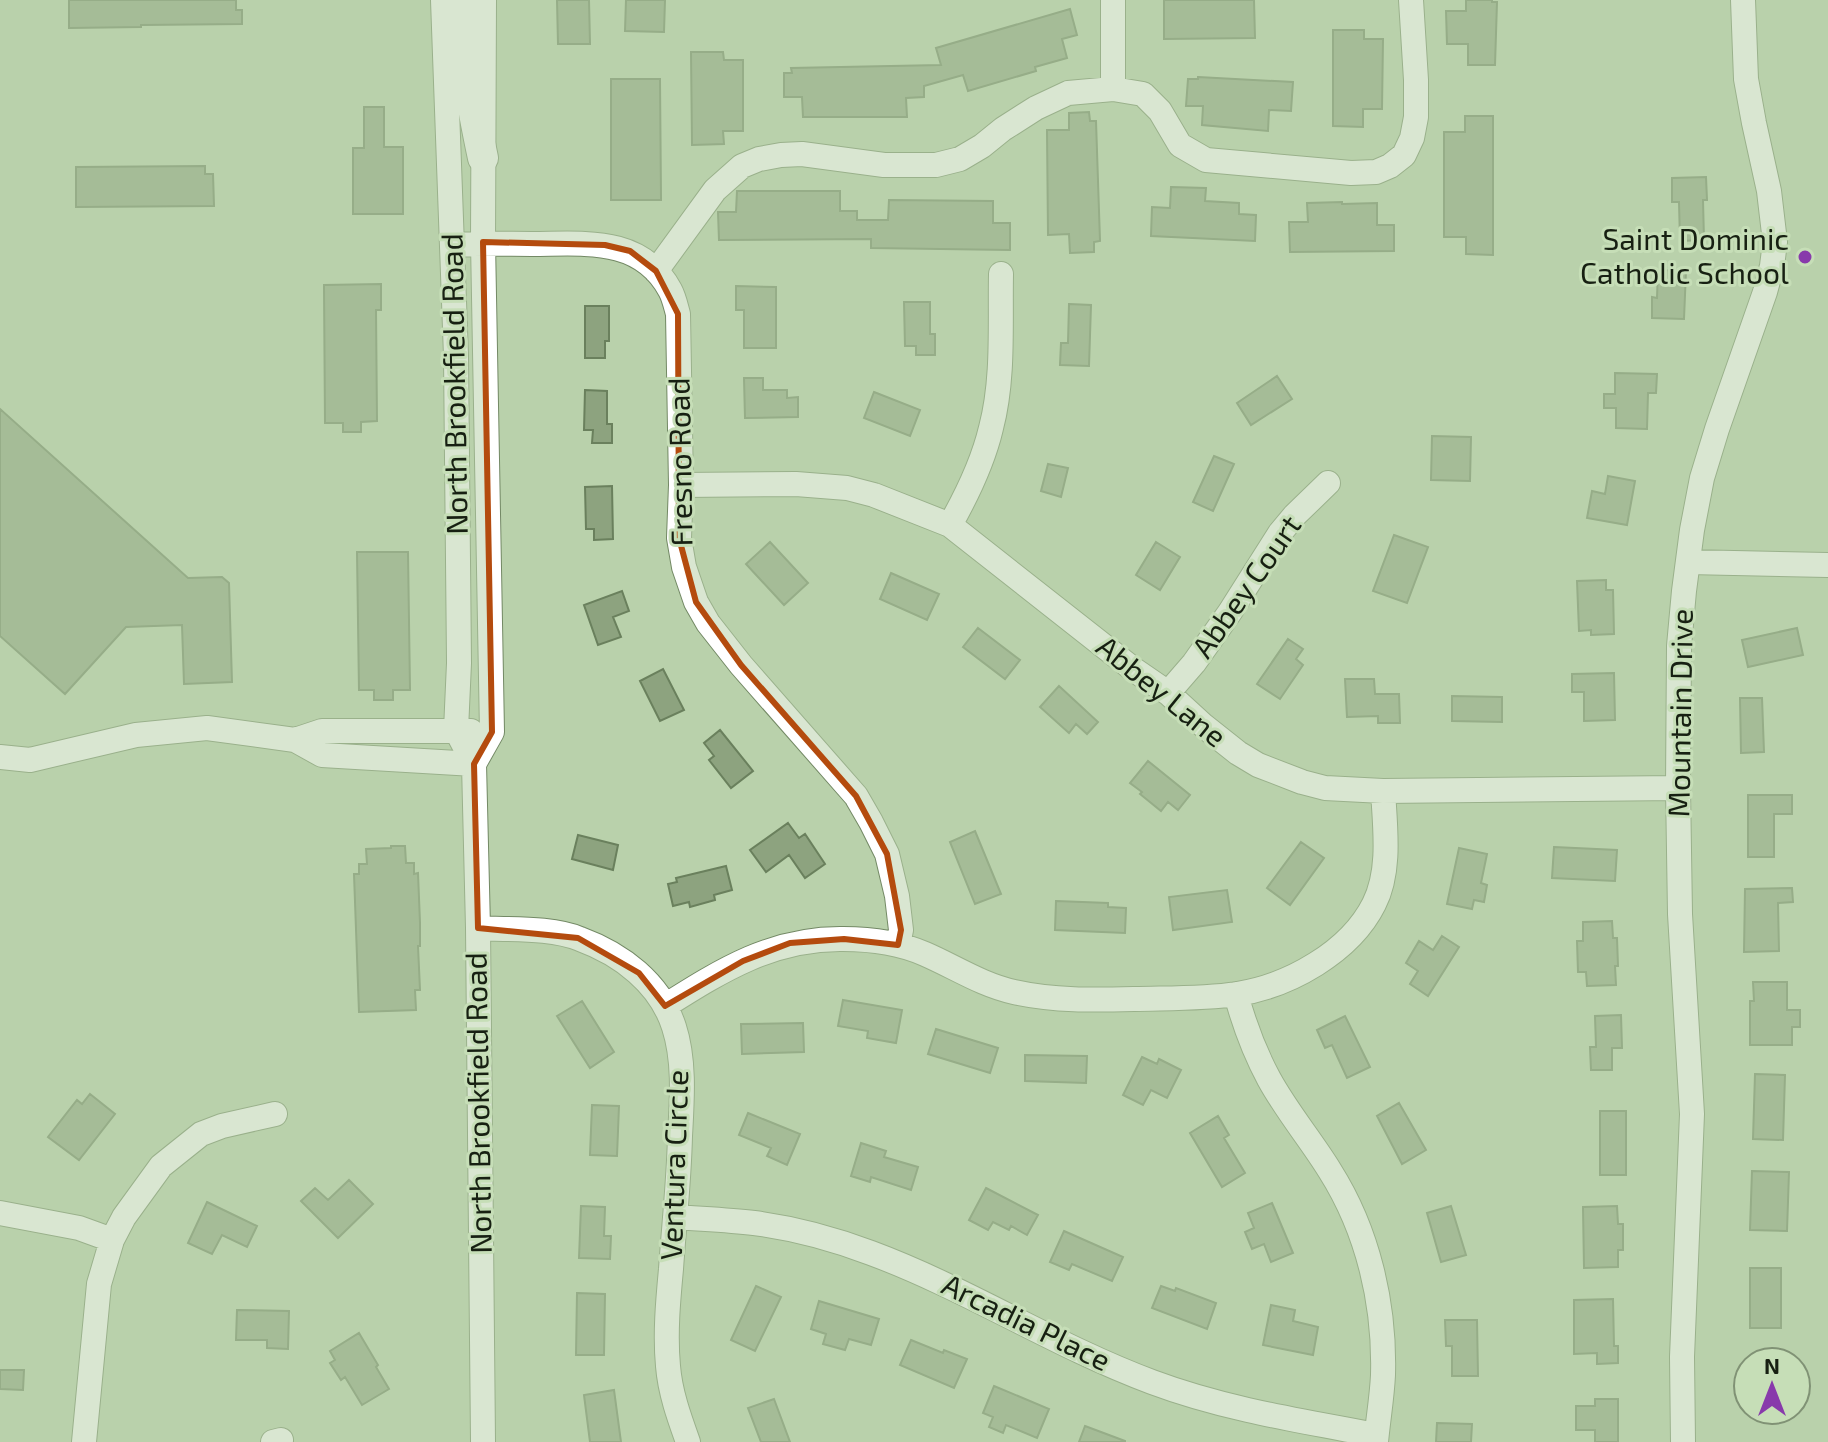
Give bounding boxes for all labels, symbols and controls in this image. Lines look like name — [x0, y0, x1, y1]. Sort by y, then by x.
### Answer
place label: Saint Dominic Catholic School — [1580, 220, 1789, 290]
street label: North Brookfield Road — [432, 233, 474, 535]
marker: Saint Dominic Catholic School — [1796, 248, 1814, 266]
street label: Fresno Road — [660, 377, 698, 547]
street label: Abbey Court — [1183, 508, 1308, 664]
street label: Mountain Drive — [1659, 608, 1699, 818]
street label: Abbey Lane — [1090, 627, 1234, 754]
street label: North Brookfield Road — [456, 952, 498, 1254]
street label: Ventura Circle — [652, 1069, 694, 1261]
street label: Arcadia Place — [937, 1265, 1117, 1377]
north arrow — [1732, 1346, 1812, 1426]
text: N — [1764, 1352, 1780, 1378]

